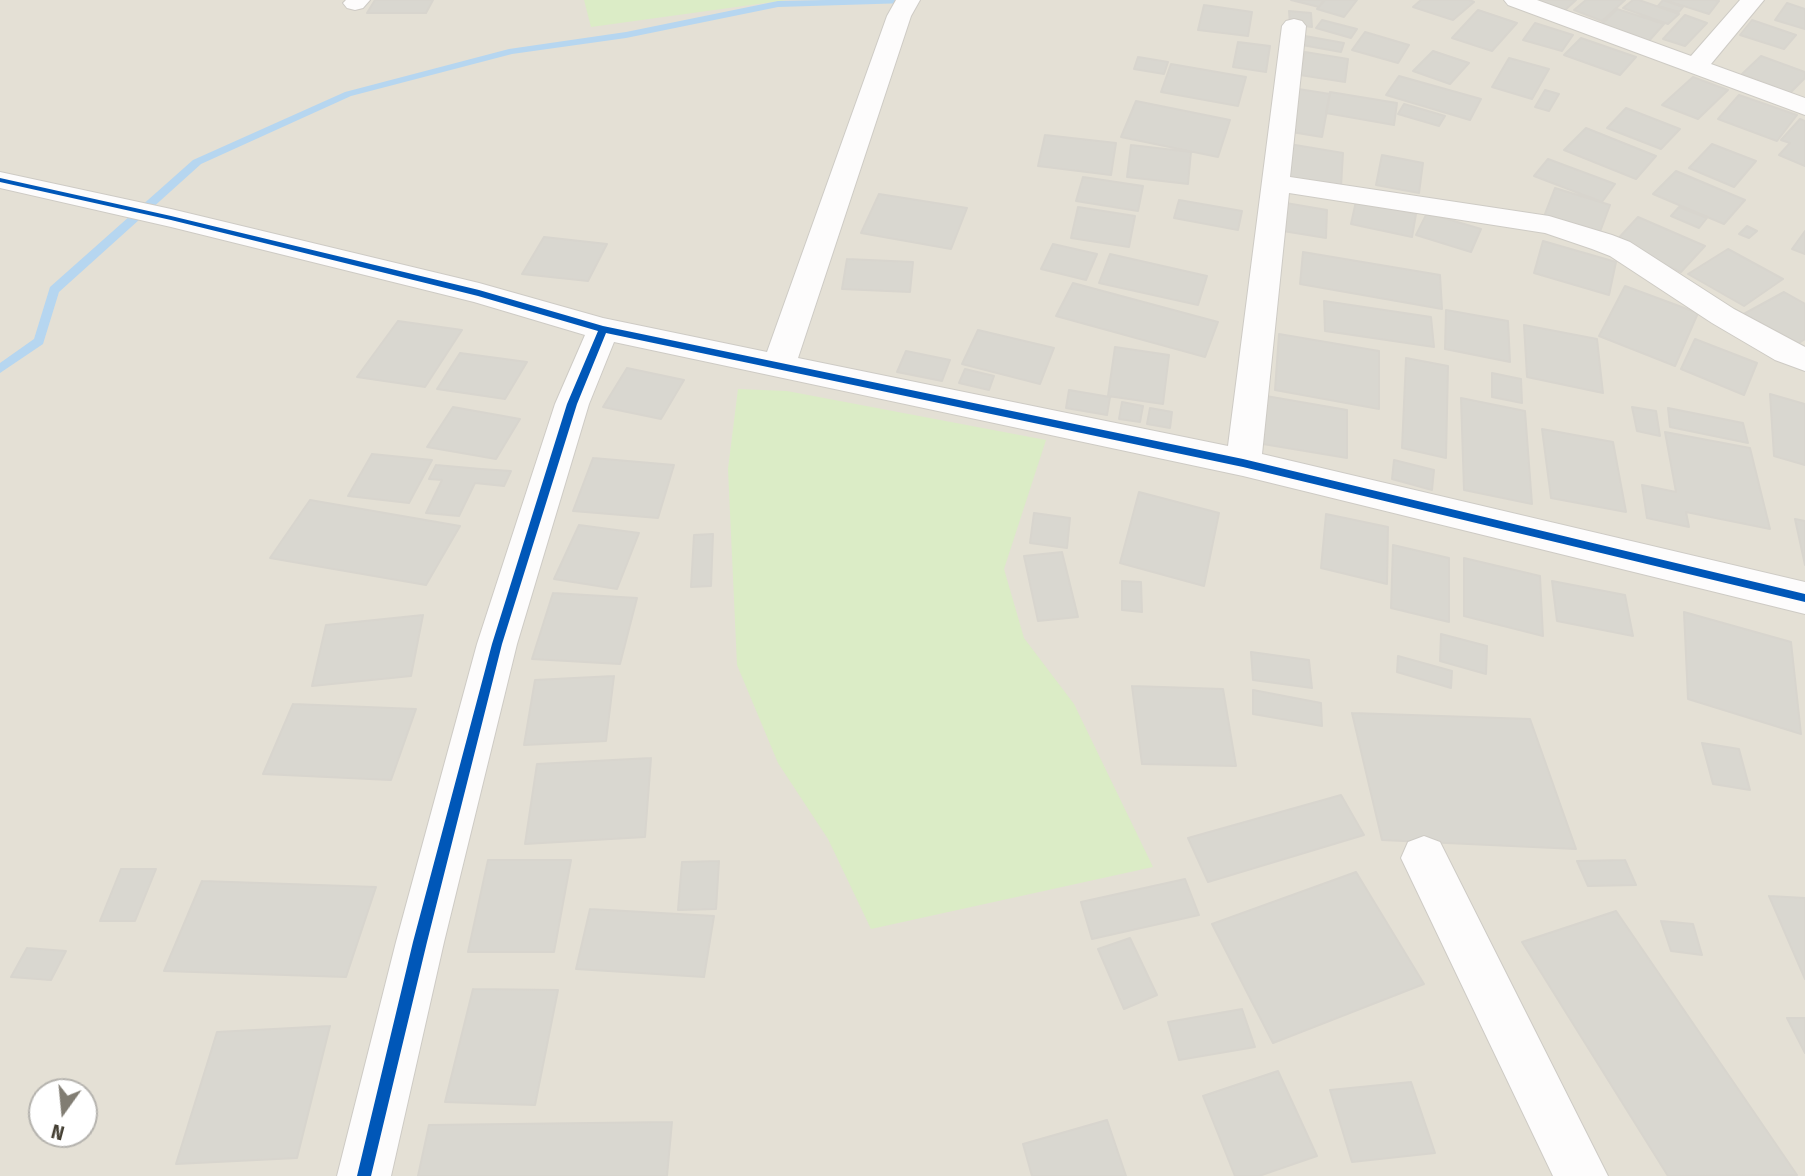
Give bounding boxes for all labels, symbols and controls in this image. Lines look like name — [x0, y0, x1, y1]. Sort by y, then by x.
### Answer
north arrow — [28, 1078, 98, 1148]
text: N — [49, 1119, 67, 1145]

